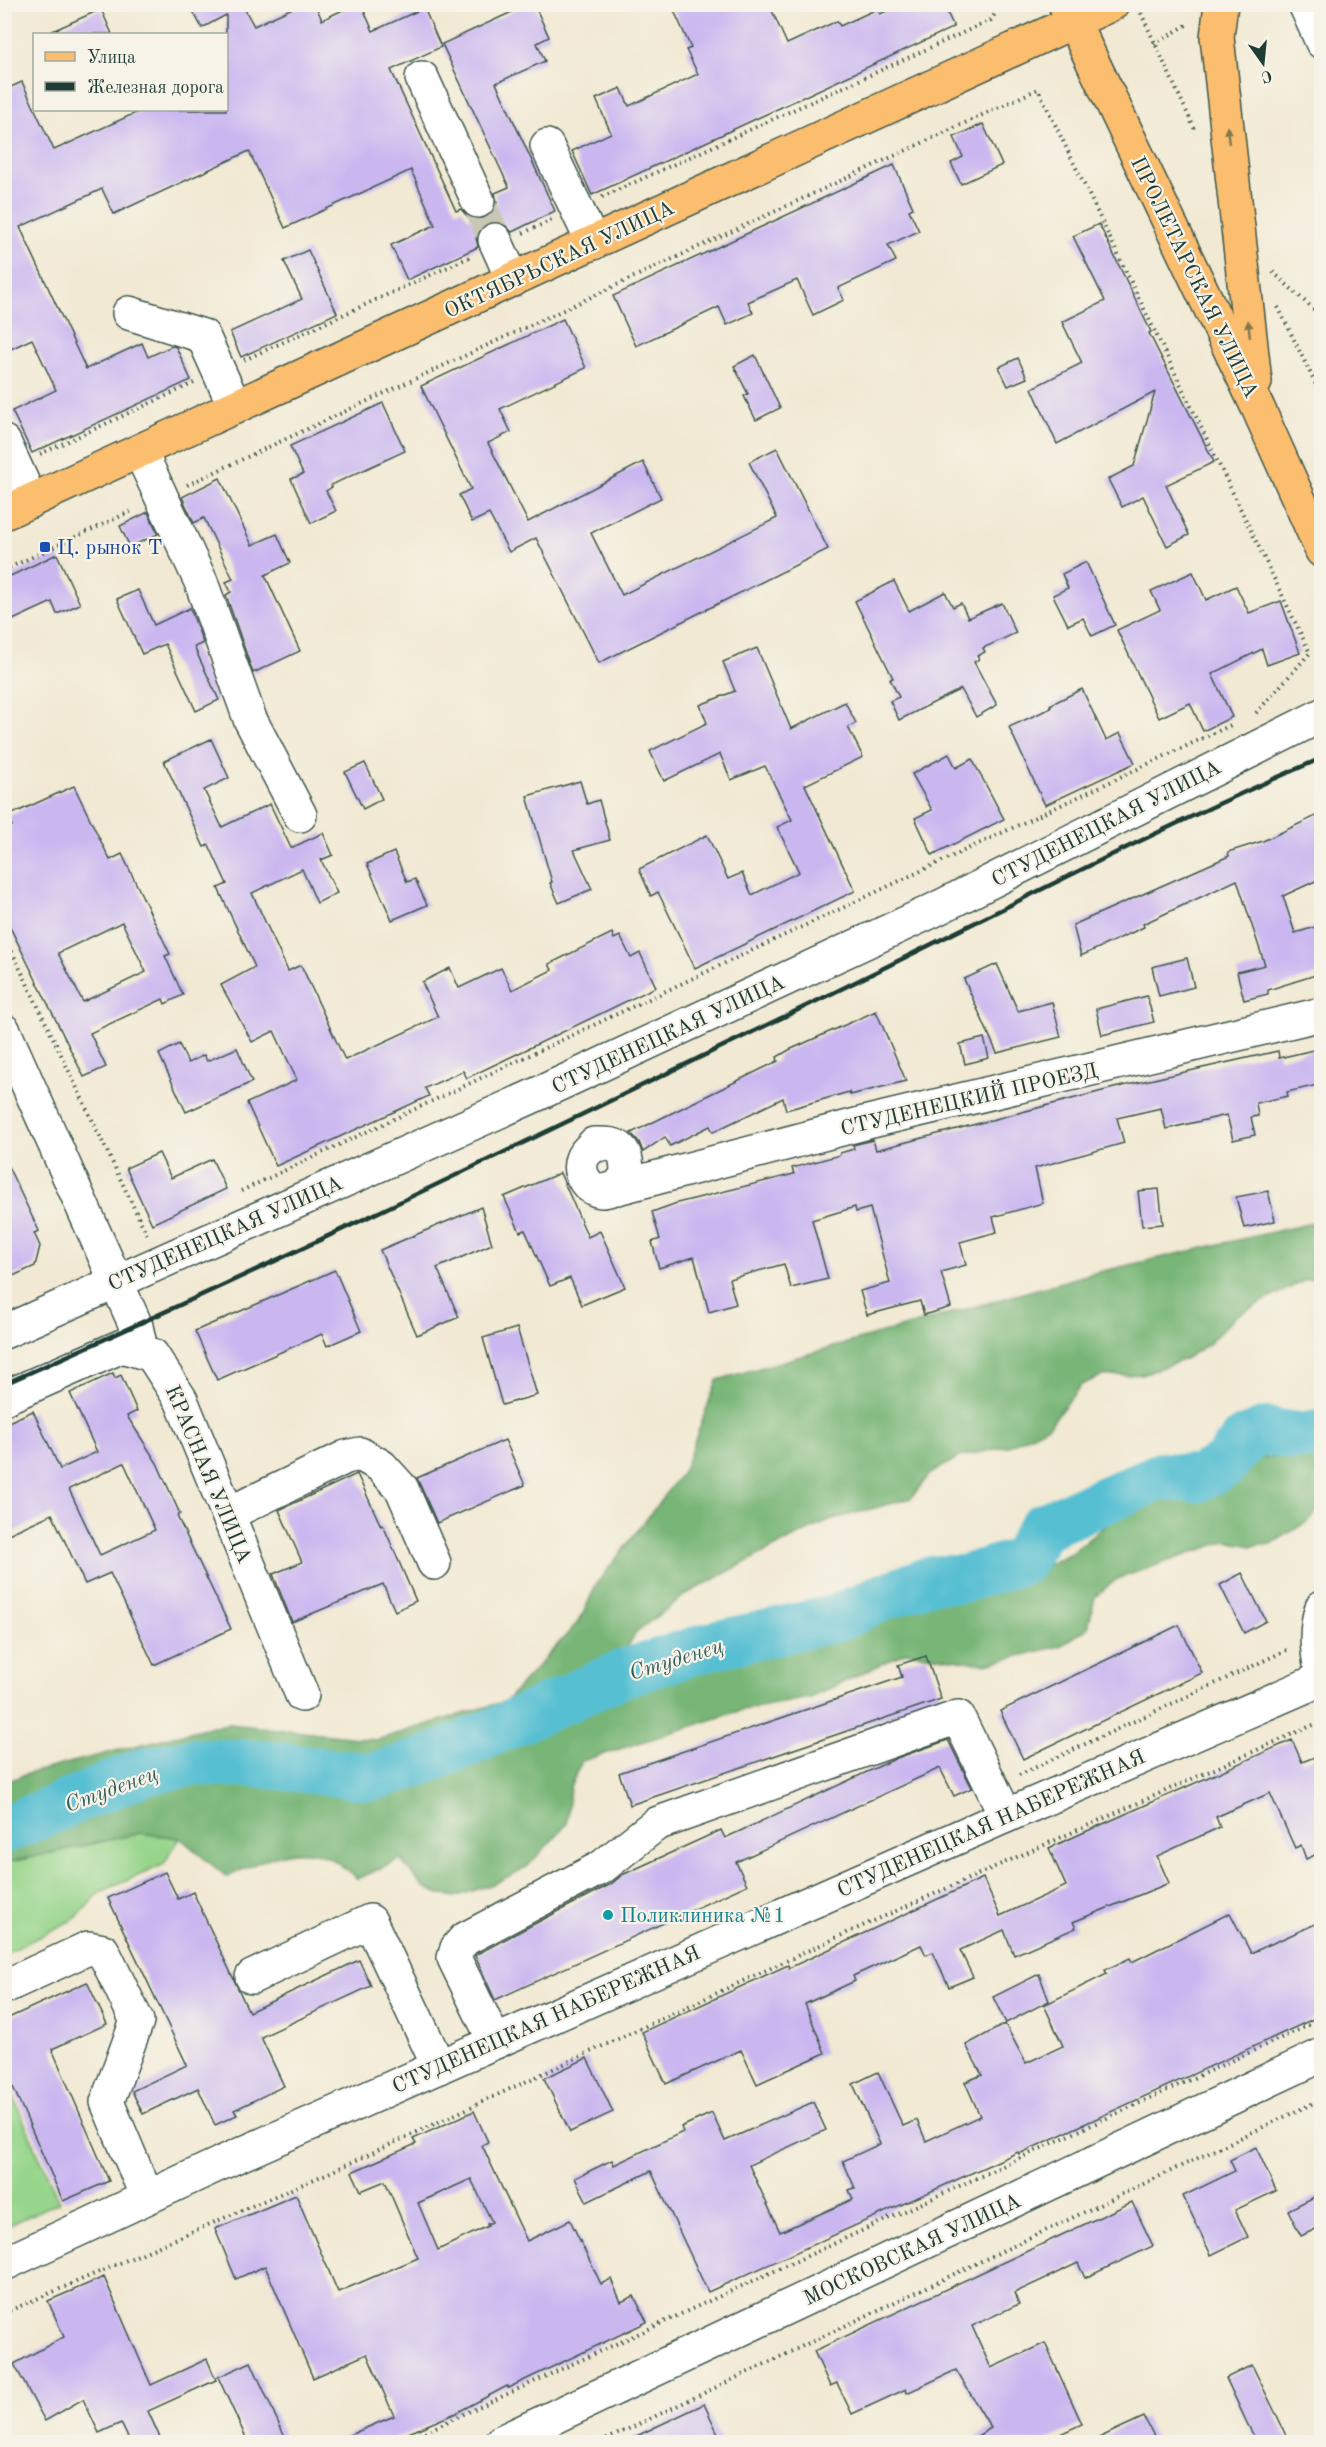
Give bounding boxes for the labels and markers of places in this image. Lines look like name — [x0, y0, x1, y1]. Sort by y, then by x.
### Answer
place label: Ц. рынок Т — [57, 538, 163, 559]
marker: Ц. рынок Т — [38, 540, 52, 554]
place label: Поликлиника №1 — [620, 1906, 785, 1927]
marker: Поликлиника №1 — [601, 1908, 615, 1922]

